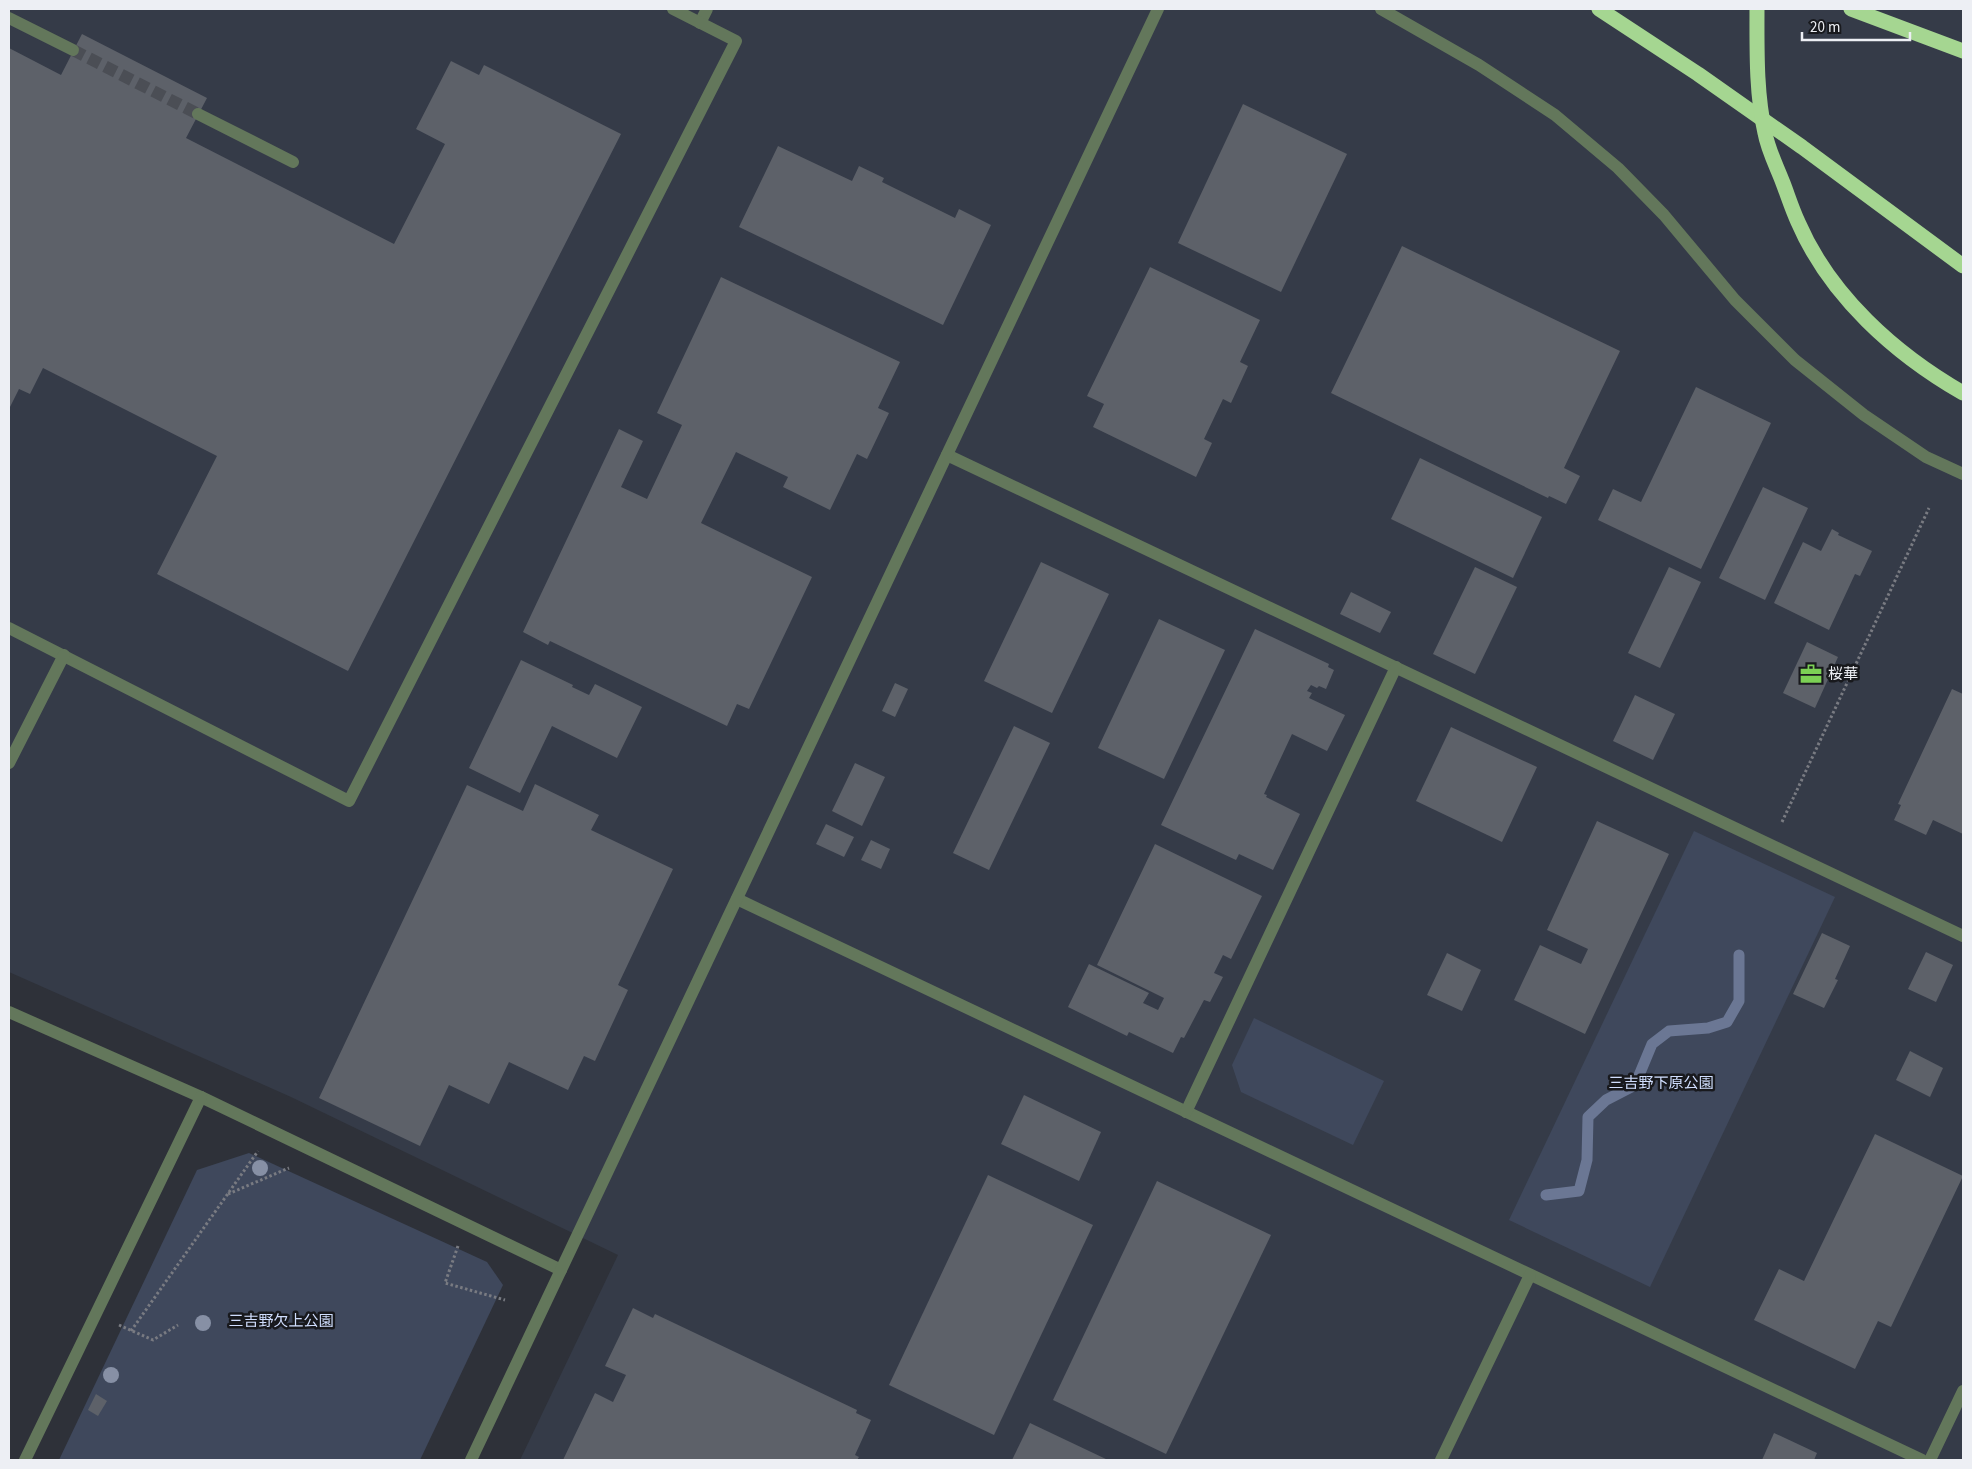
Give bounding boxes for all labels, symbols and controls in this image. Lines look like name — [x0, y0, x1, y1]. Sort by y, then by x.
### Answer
scale bar — [1802, 10, 1910, 42]
text: 20 m — [1810, 17, 1840, 38]
office icon: 桜華 — [1798, 661, 1824, 687]
place label: 桜華 — [1828, 664, 1858, 685]
park label: 三吉野下原公園 — [1608, 1073, 1714, 1094]
park label: 三吉野欠上公園 — [228, 1311, 334, 1332]

